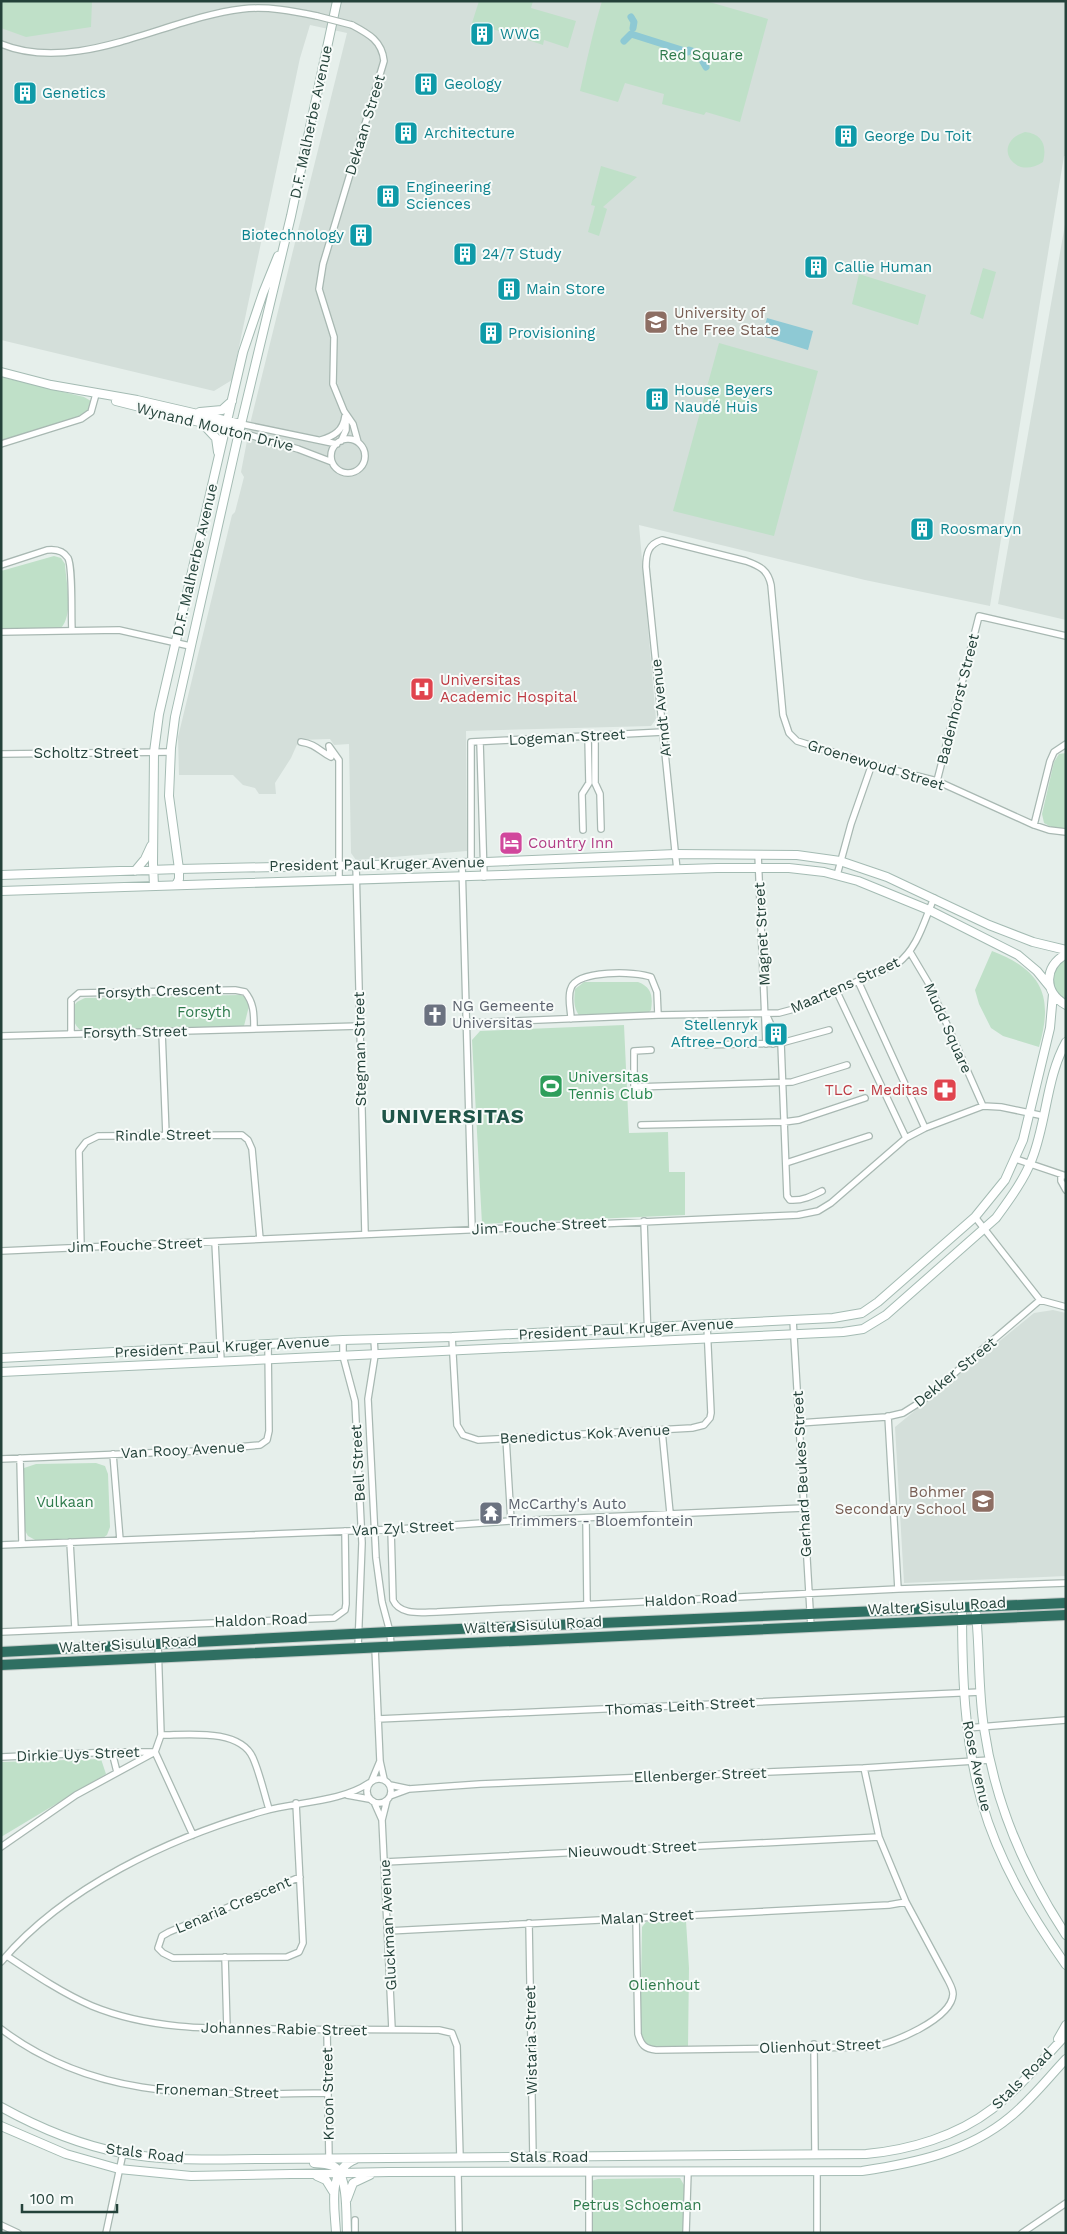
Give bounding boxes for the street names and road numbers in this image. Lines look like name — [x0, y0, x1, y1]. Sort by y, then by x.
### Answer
street label: D.F. Malherbe Avenue — [286, 44, 336, 200]
street label: Dekaan Street — [341, 72, 389, 178]
street label: Wynand Mouton Drive — [134, 399, 296, 455]
street label: D.F. Malherbe Avenue — [169, 482, 221, 638]
street label: Badenhorst Street — [933, 631, 983, 766]
street label: Arndt Avenue — [647, 658, 675, 758]
street label: Logeman Street — [508, 725, 626, 749]
street label: Groenewoud Street — [805, 736, 947, 795]
street label: Scholtz Street — [33, 744, 139, 762]
street label: President Paul Kruger Avenue — [269, 853, 485, 875]
street label: Magnet Street — [750, 881, 774, 986]
street label: Maartens Street — [788, 953, 903, 1017]
street label: Forsyth Crescent — [97, 980, 222, 1002]
street label: Mudd Square — [920, 980, 976, 1076]
street label: Stegman Street — [350, 991, 370, 1107]
street label: Forsyth Street — [83, 1022, 188, 1042]
street label: Rindle Street — [115, 1125, 212, 1145]
street label: Jim Fouche Street — [471, 1213, 608, 1239]
street label: Jim Fouche Street — [67, 1234, 203, 1256]
street label: President Paul Kruger Avenue — [518, 1314, 734, 1344]
street label: President Paul Kruger Avenue — [114, 1332, 330, 1362]
street label: Dekker Street — [910, 1333, 1000, 1411]
street label: Gerhard Beukes Street — [789, 1390, 815, 1558]
street label: Benedictus Kok Avenue — [499, 1421, 671, 1447]
street label: Bell Street — [347, 1423, 369, 1502]
street label: Van Rooy Avenue — [121, 1438, 245, 1462]
street label: Van Zyl Street — [351, 1516, 455, 1540]
street label: Haldon Road — [644, 1588, 738, 1610]
street label: Walter Sisulu Road — [867, 1593, 1007, 1619]
street label: Haldon Road — [214, 1609, 308, 1631]
street label: Walter Sisulu Road — [463, 1612, 603, 1638]
street label: Walter Sisulu Road — [58, 1631, 198, 1657]
street label: Thomas Leith Street — [605, 1693, 756, 1719]
street label: Rose Avenue — [959, 1719, 995, 1813]
street label: Dirkie Uys Street — [16, 1743, 141, 1765]
street label: Ellenberger Street — [633, 1764, 768, 1786]
street label: Nieuwoudt Street — [567, 1837, 698, 1861]
street label: Gluckman Avenue — [376, 1859, 400, 1991]
street label: Lenaria Crescent — [173, 1872, 294, 1937]
street label: Malan Street — [600, 1906, 695, 1928]
street label: Wistaria Street — [521, 1984, 541, 2095]
street label: Johannes Rabie Street — [201, 2019, 368, 2039]
street label: Olienhout Street — [759, 2035, 882, 2057]
street label: Stals Road — [988, 2045, 1056, 2113]
street label: Kroon Street — [318, 2047, 338, 2141]
street label: Froneman Street — [155, 2080, 280, 2102]
street label: Stals Road — [105, 2139, 185, 2167]
street label: Stals Road — [510, 2148, 588, 2166]

